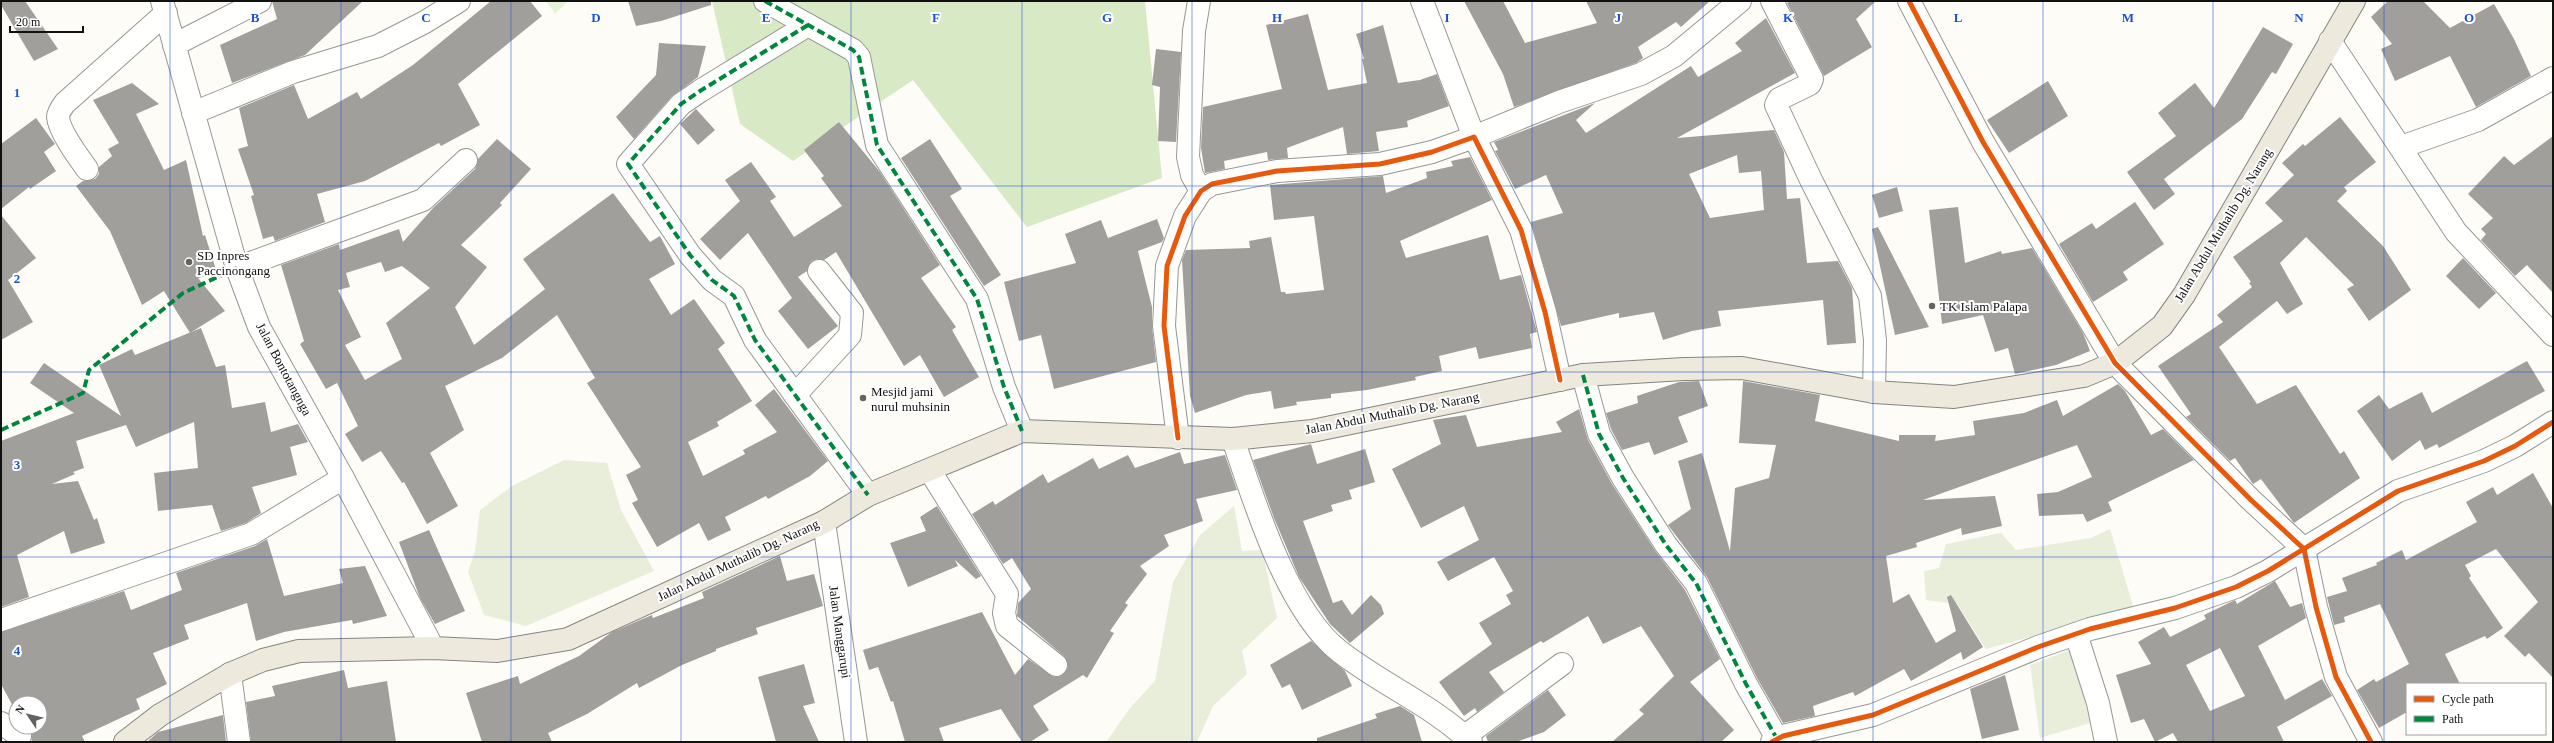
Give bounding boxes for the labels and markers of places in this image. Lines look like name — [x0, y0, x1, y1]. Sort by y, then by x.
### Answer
place label: SD Inpres Paccinongang — [197, 248, 270, 278]
marker: SD Inpres Paccinongang — [184, 257, 194, 267]
place label: TK Islam Palapa — [1940, 299, 2028, 314]
marker: TK Islam Palapa — [1927, 301, 1937, 311]
place label: Mesjid jami nurul muhsinin — [871, 384, 951, 414]
marker: Mesjid jami nurul muhsinin — [858, 393, 868, 403]

